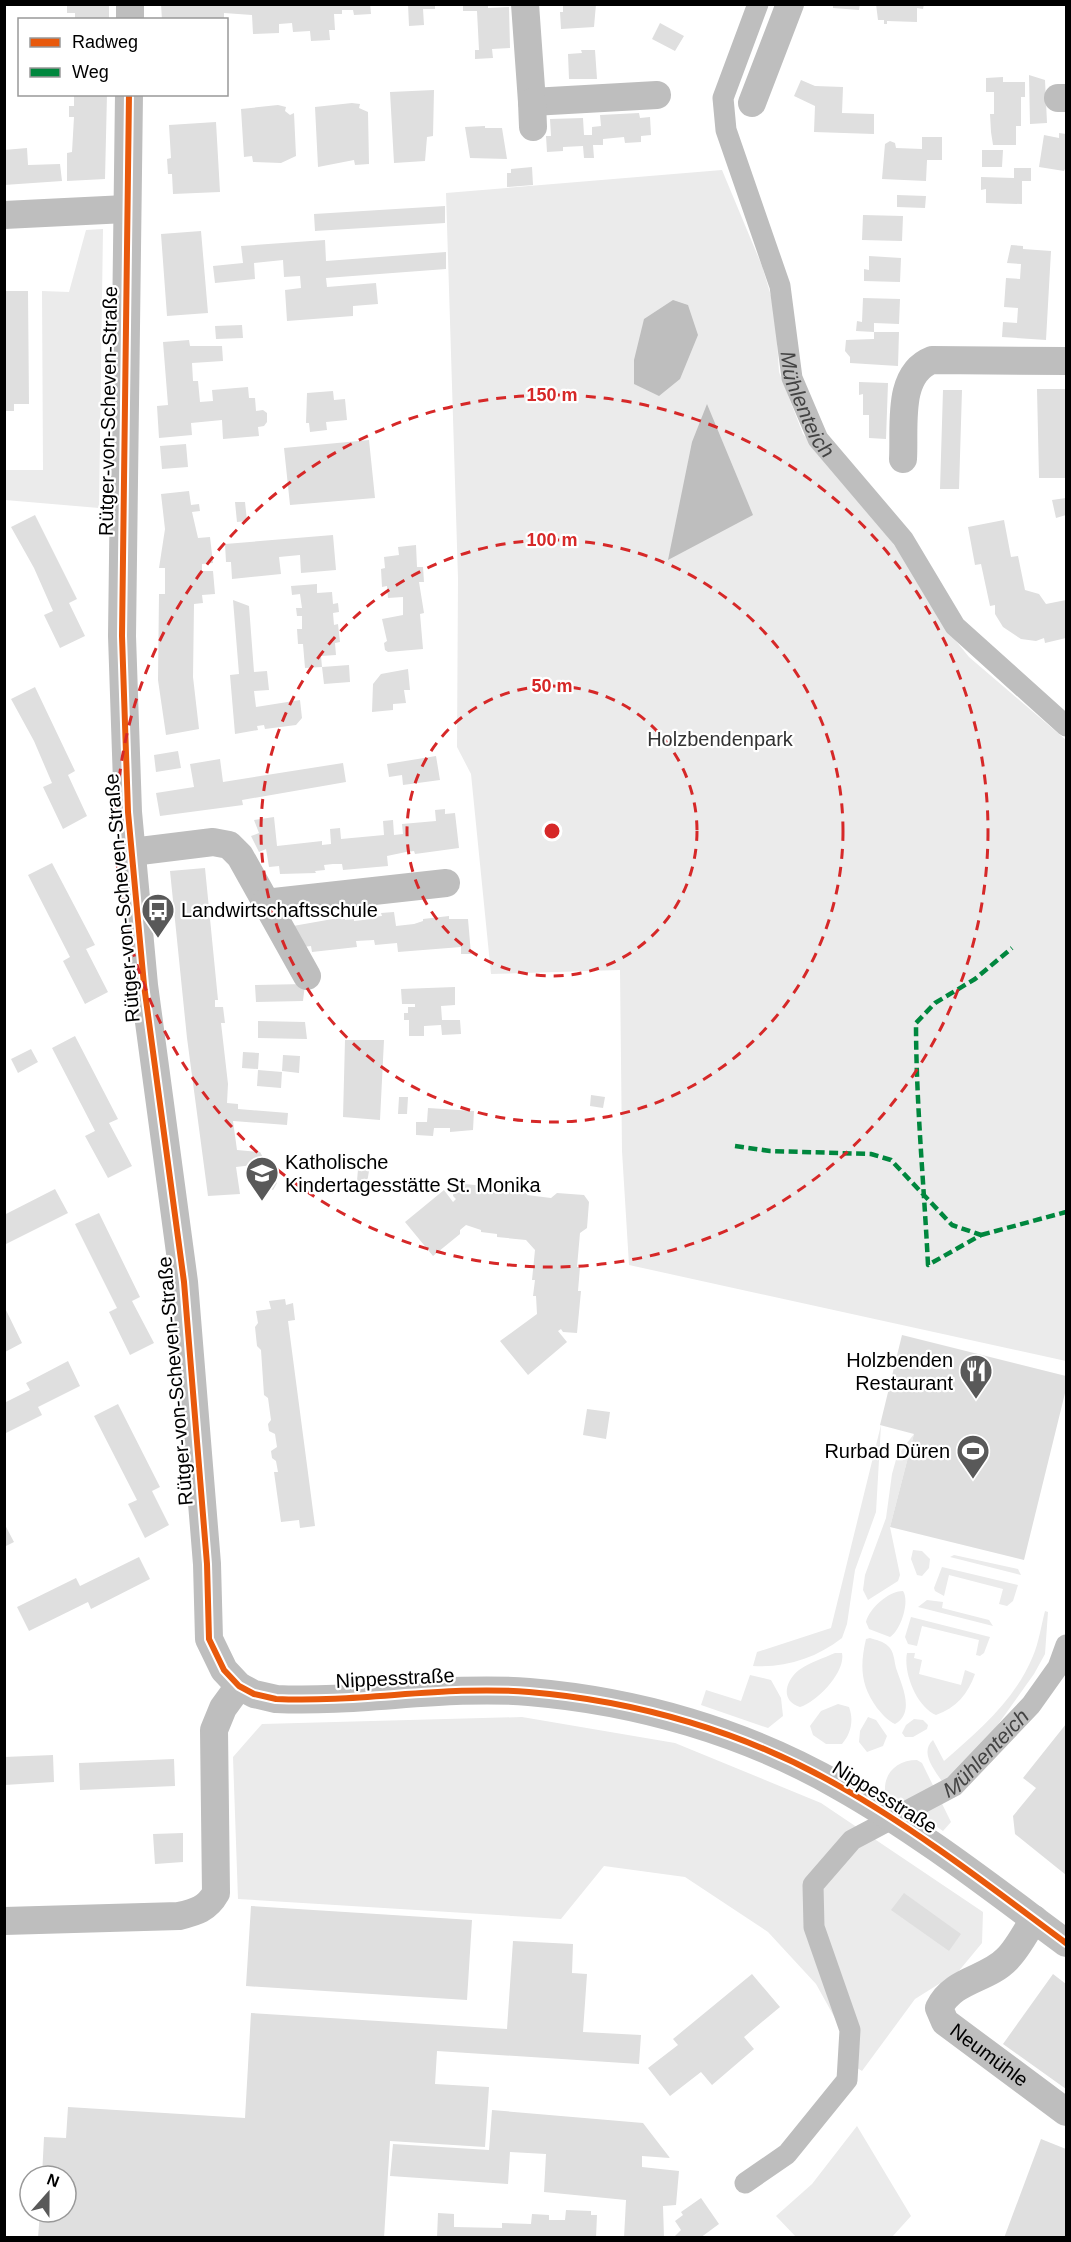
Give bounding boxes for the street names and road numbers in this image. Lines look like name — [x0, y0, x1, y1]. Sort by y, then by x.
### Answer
street label: Rütger-von-Scheven-Straße — [95, 286, 121, 536]
street label: Rütger-von-Scheven-Straße — [100, 772, 144, 1024]
street label: Rütger-von-Scheven-Straße — [153, 1255, 197, 1507]
street label: Nippesstraße — [335, 1664, 455, 1692]
street label: Nippesstraße — [829, 1756, 941, 1838]
street label: Neumühle — [946, 2019, 1032, 2091]

